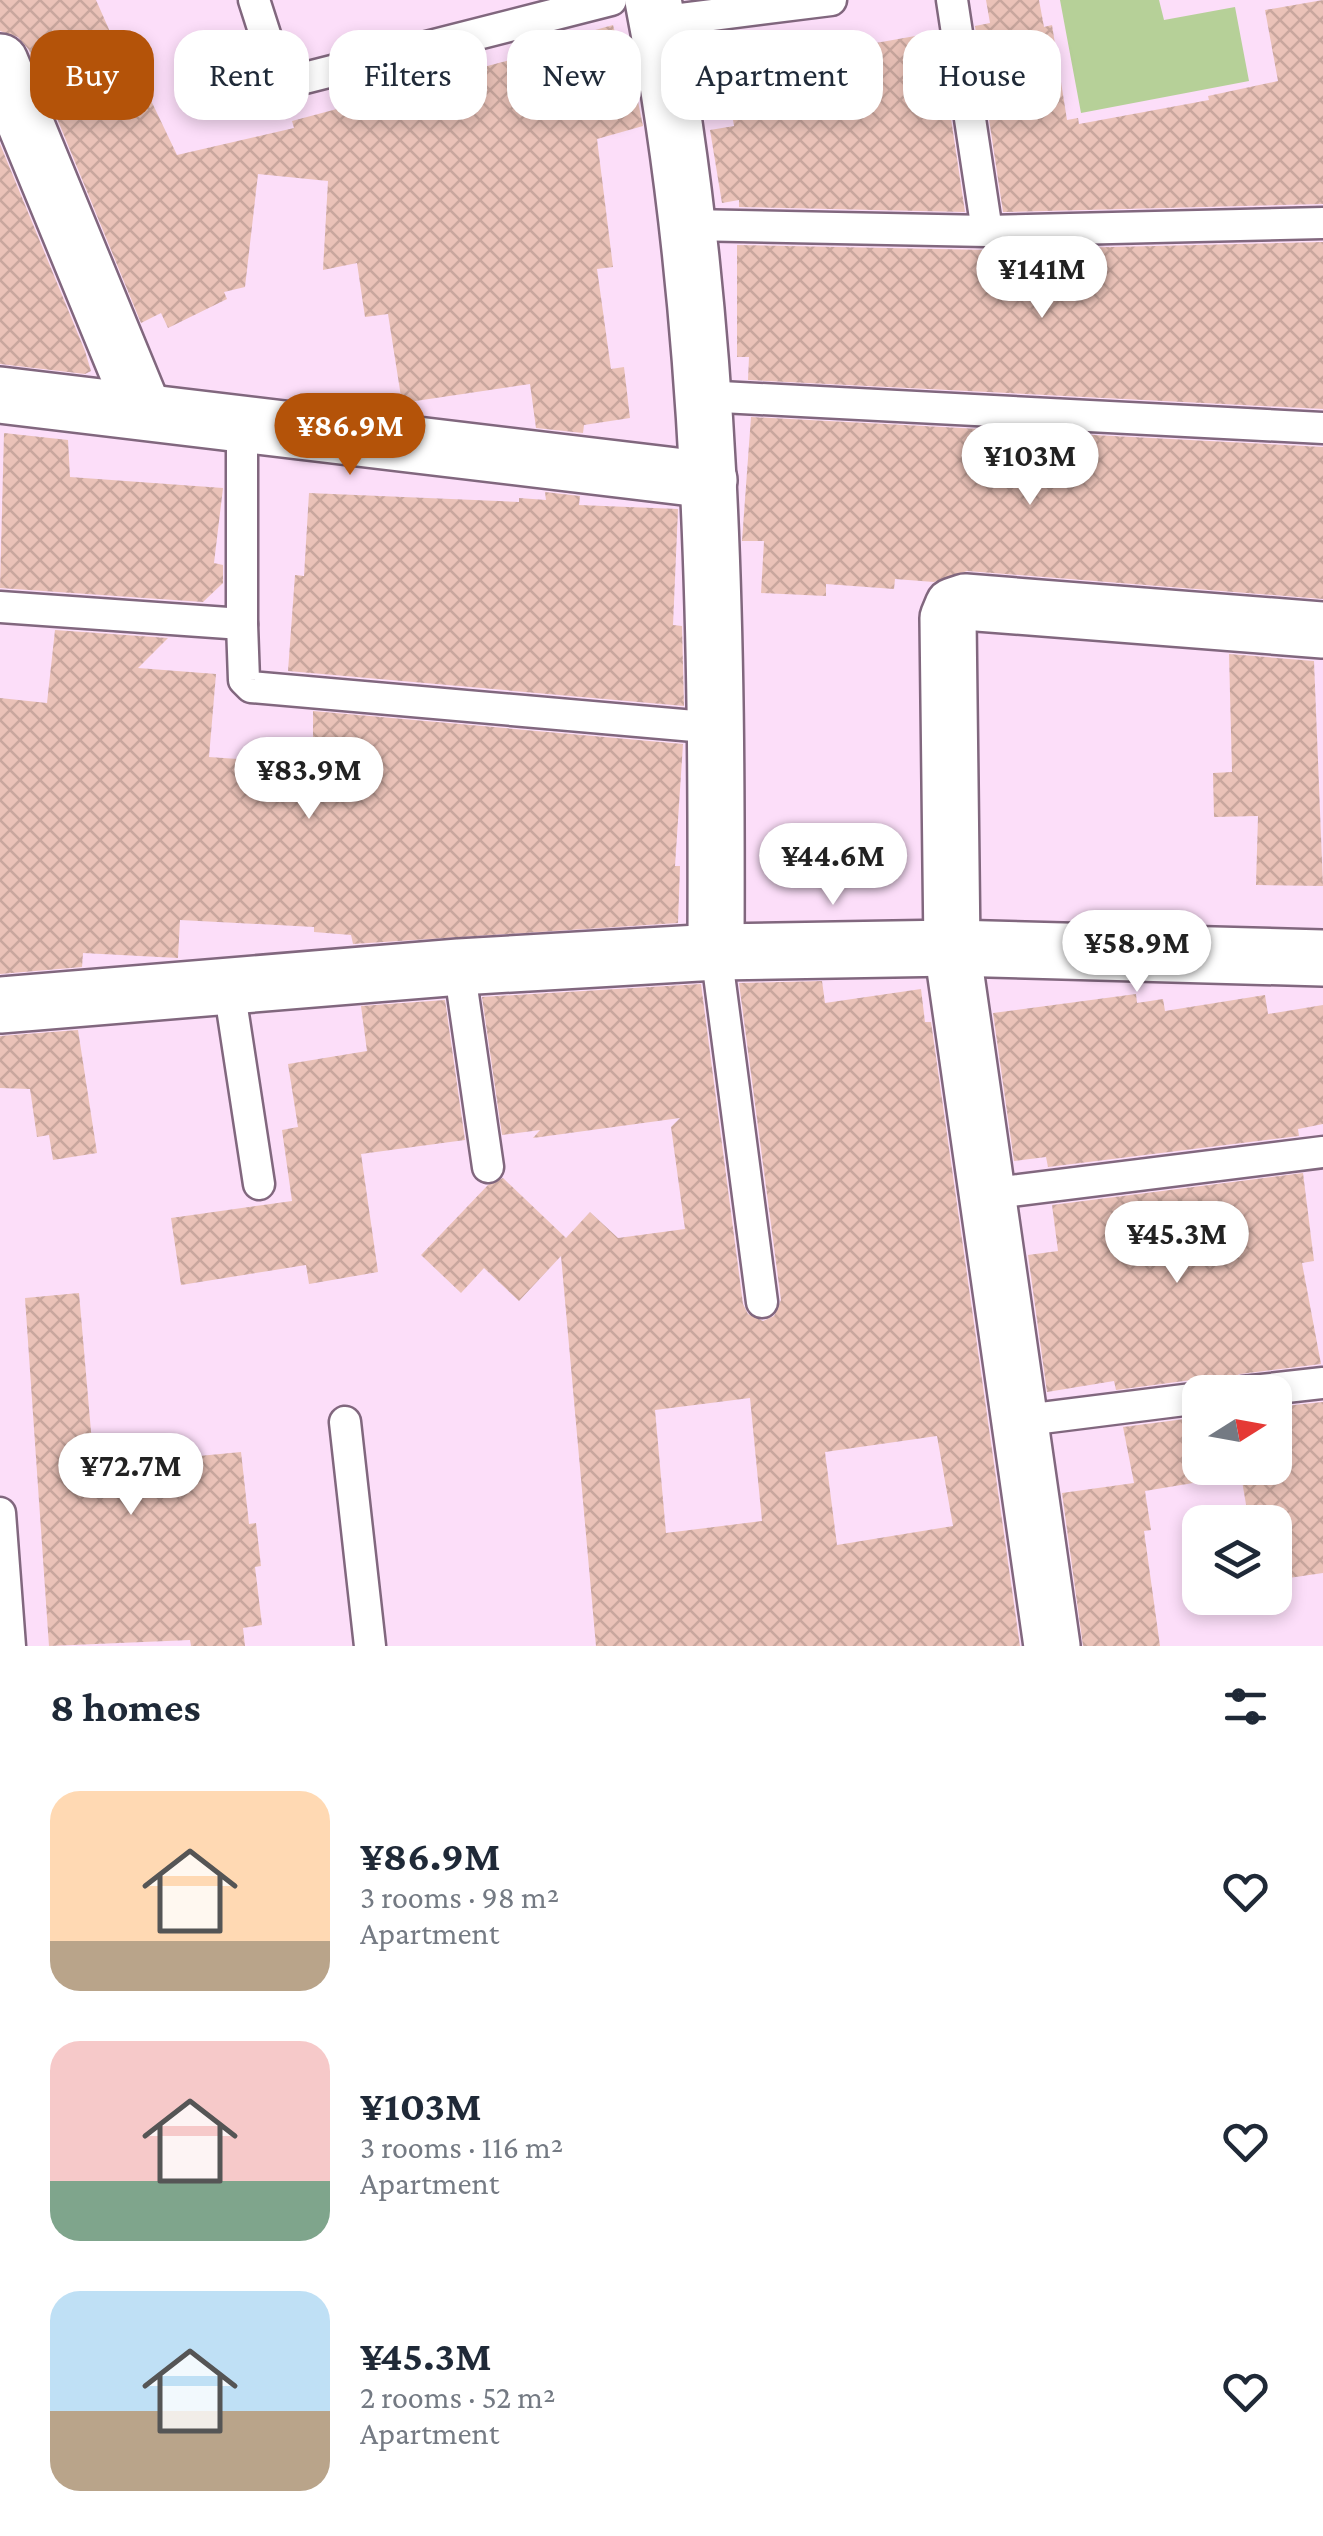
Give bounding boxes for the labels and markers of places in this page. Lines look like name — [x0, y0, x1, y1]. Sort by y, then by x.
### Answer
pin: ¥141M — [972, 236, 1112, 321]
pin: ¥86.9M — [269, 393, 431, 478]
pin: ¥103M — [960, 423, 1100, 508]
pin: ¥83.9M — [228, 737, 390, 822]
pin: ¥44.6M — [752, 823, 914, 908]
pin: ¥58.9M — [1056, 910, 1218, 995]
pin: ¥45.3M — [1096, 1201, 1258, 1286]
pin: ¥72.7M — [50, 1433, 212, 1518]

